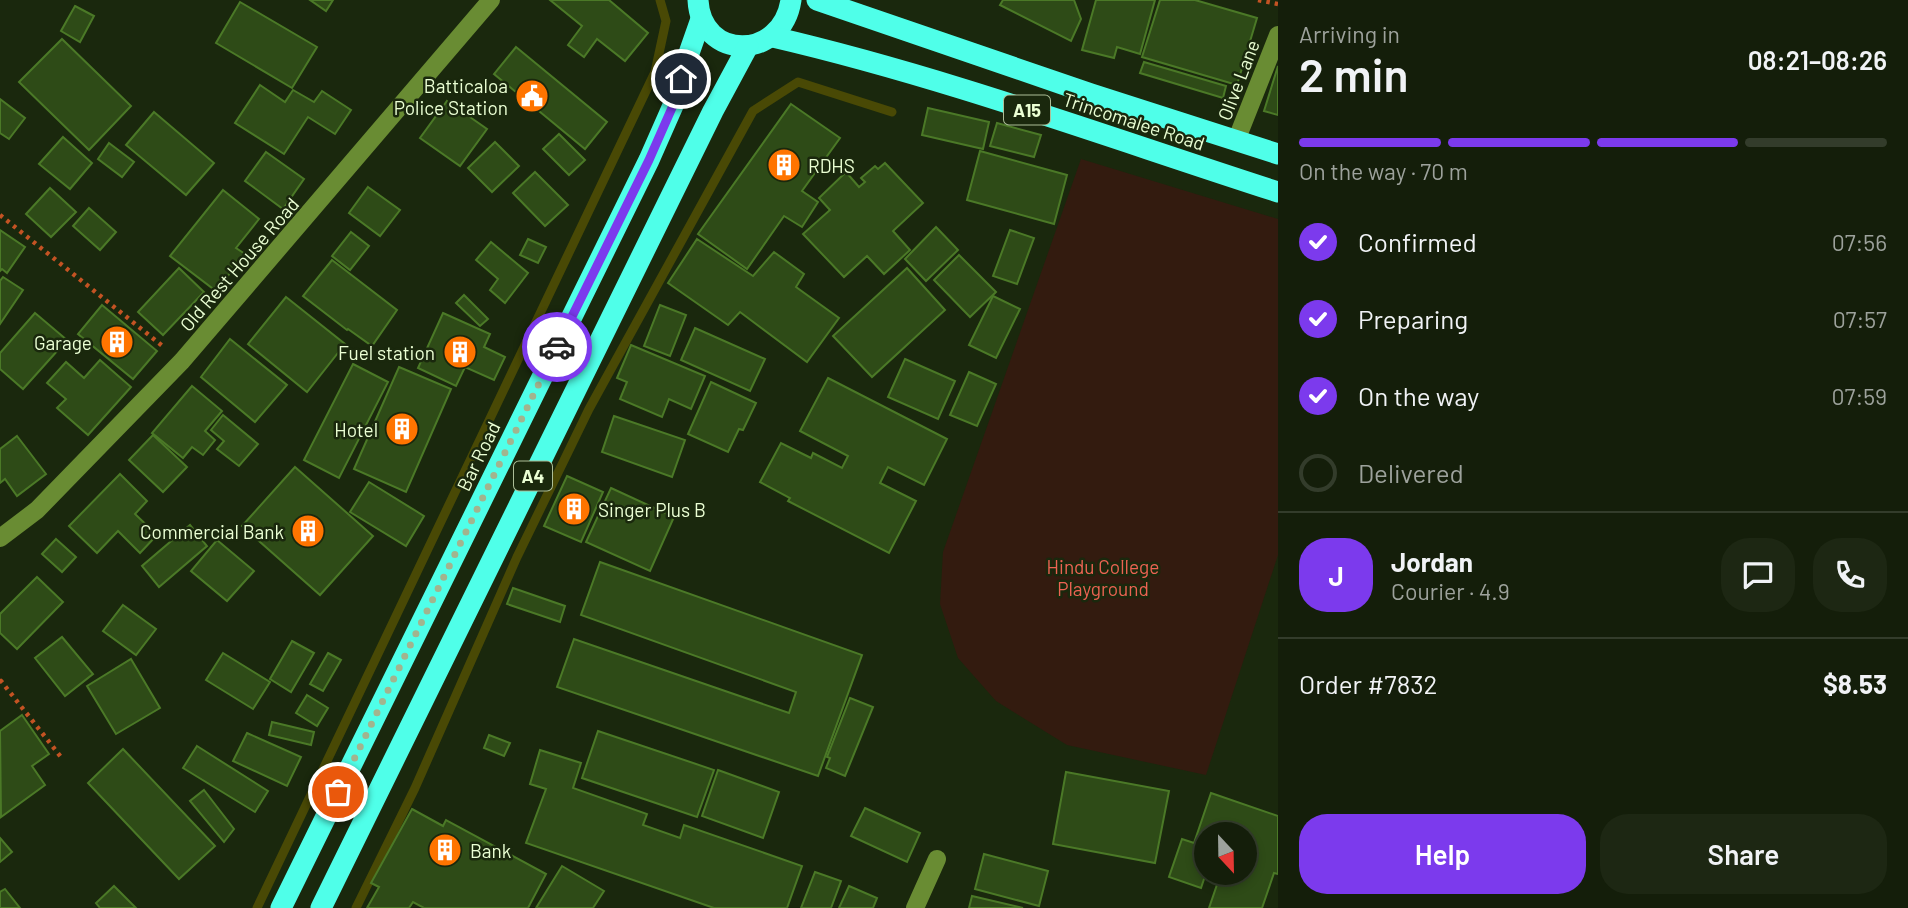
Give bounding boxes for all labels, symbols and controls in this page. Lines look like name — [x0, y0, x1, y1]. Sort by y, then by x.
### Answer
text: Arriving in — [1299, 20, 1400, 48]
street label: Olive Lane — [1212, 36, 1264, 124]
text: 08:21–08:26 — [1748, 44, 1887, 75]
text: 2 min — [1299, 46, 1408, 101]
pin — [651, 49, 711, 109]
icon: home — [662, 60, 700, 98]
place label: Batticaloa Police Station — [394, 74, 508, 119]
public building icon: Batticaloa Police Station — [513, 77, 551, 115]
street label: Trincomalee Road — [1060, 87, 1208, 155]
road number: A15 — [1004, 96, 1050, 124]
building icon: RDHS — [765, 146, 803, 184]
place label: RDHS — [808, 154, 855, 177]
text: On the way · 70 m — [1299, 157, 1468, 185]
street label: Old Rest House Road — [175, 192, 303, 336]
icon: check — [1299, 223, 1337, 261]
text: Confirmed — [1358, 226, 1477, 257]
text: 07:56 — [1832, 228, 1887, 256]
icon: check — [1299, 300, 1337, 338]
text: Preparing — [1358, 303, 1468, 334]
text: 07:57 — [1833, 305, 1887, 333]
courier — [522, 312, 592, 382]
building icon: Garage — [98, 323, 136, 361]
icon: car — [538, 328, 576, 366]
place label: Garage — [34, 331, 92, 354]
building icon: Fuel station — [441, 333, 479, 371]
place label: Fuel station — [338, 341, 435, 364]
icon: check — [1299, 377, 1337, 415]
text: On the way — [1358, 380, 1479, 411]
text: 07:59 — [1832, 382, 1887, 410]
building icon: Hotel — [383, 410, 421, 448]
place label: Hotel — [334, 418, 378, 441]
street label: Bar Road — [451, 418, 505, 494]
text: Delivered — [1358, 457, 1464, 488]
road number: A4 — [514, 462, 552, 490]
building icon: Singer Plus B — [555, 490, 593, 528]
place label: Singer Plus B — [598, 498, 706, 521]
building icon: Commercial Bank — [289, 512, 327, 550]
place label: Commercial Bank — [140, 520, 284, 543]
button: chat — [1721, 538, 1795, 612]
button: phone — [1813, 538, 1887, 612]
text: Jordan — [1391, 546, 1473, 577]
park label: Hindu College Playground — [1047, 555, 1159, 600]
text: J — [1328, 560, 1344, 591]
text: Courier · 4.9 — [1391, 577, 1510, 605]
text: Order #7832 — [1299, 668, 1438, 699]
text: $8.53 — [1823, 668, 1887, 699]
pin — [308, 762, 368, 822]
icon: bag — [319, 773, 357, 811]
button: Help — [1299, 814, 1586, 894]
button: Share — [1600, 814, 1887, 894]
north arrow — [1194, 822, 1256, 886]
map controls — [1194, 822, 1257, 885]
building icon: Bank — [426, 831, 464, 869]
place label: Bank — [470, 839, 511, 862]

